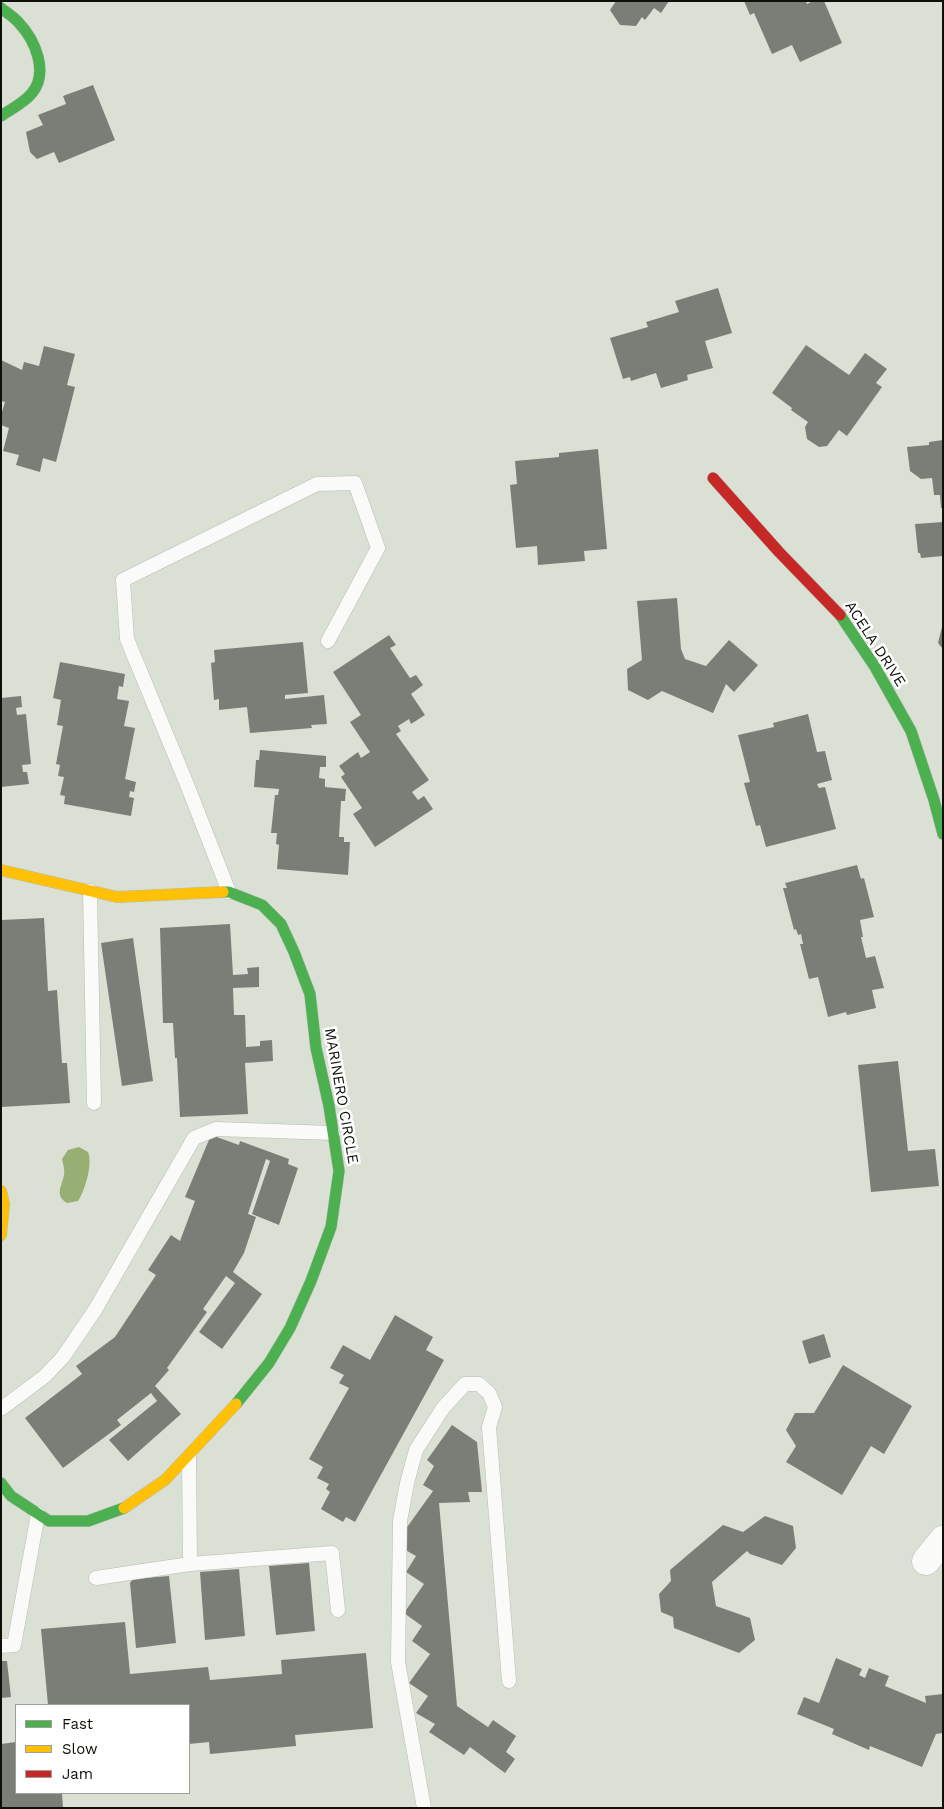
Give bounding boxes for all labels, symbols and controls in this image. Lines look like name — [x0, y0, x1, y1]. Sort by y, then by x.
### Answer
street label: ACELA DRIVE — [841, 598, 909, 690]
street label: MARINERO CIRCLE — [320, 1027, 362, 1165]
legend — [15, 1704, 190, 1794]
text: Fast — [62, 1715, 93, 1733]
text: Slow — [62, 1740, 98, 1758]
text: Jam — [62, 1765, 93, 1783]

